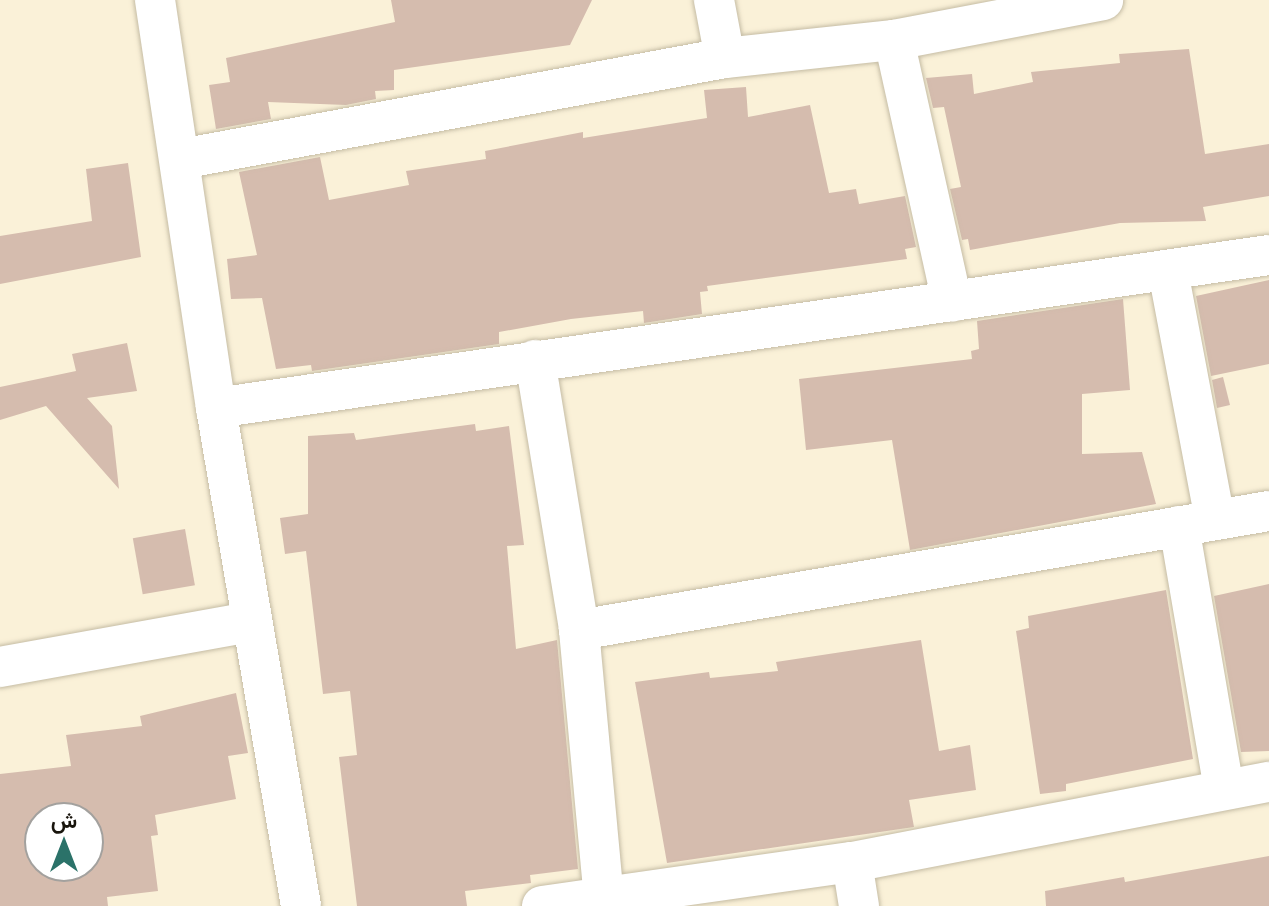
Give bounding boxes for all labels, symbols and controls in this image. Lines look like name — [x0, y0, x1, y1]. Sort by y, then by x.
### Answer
north arrow — [24, 802, 104, 882]
text: ش — [51, 807, 77, 833]

